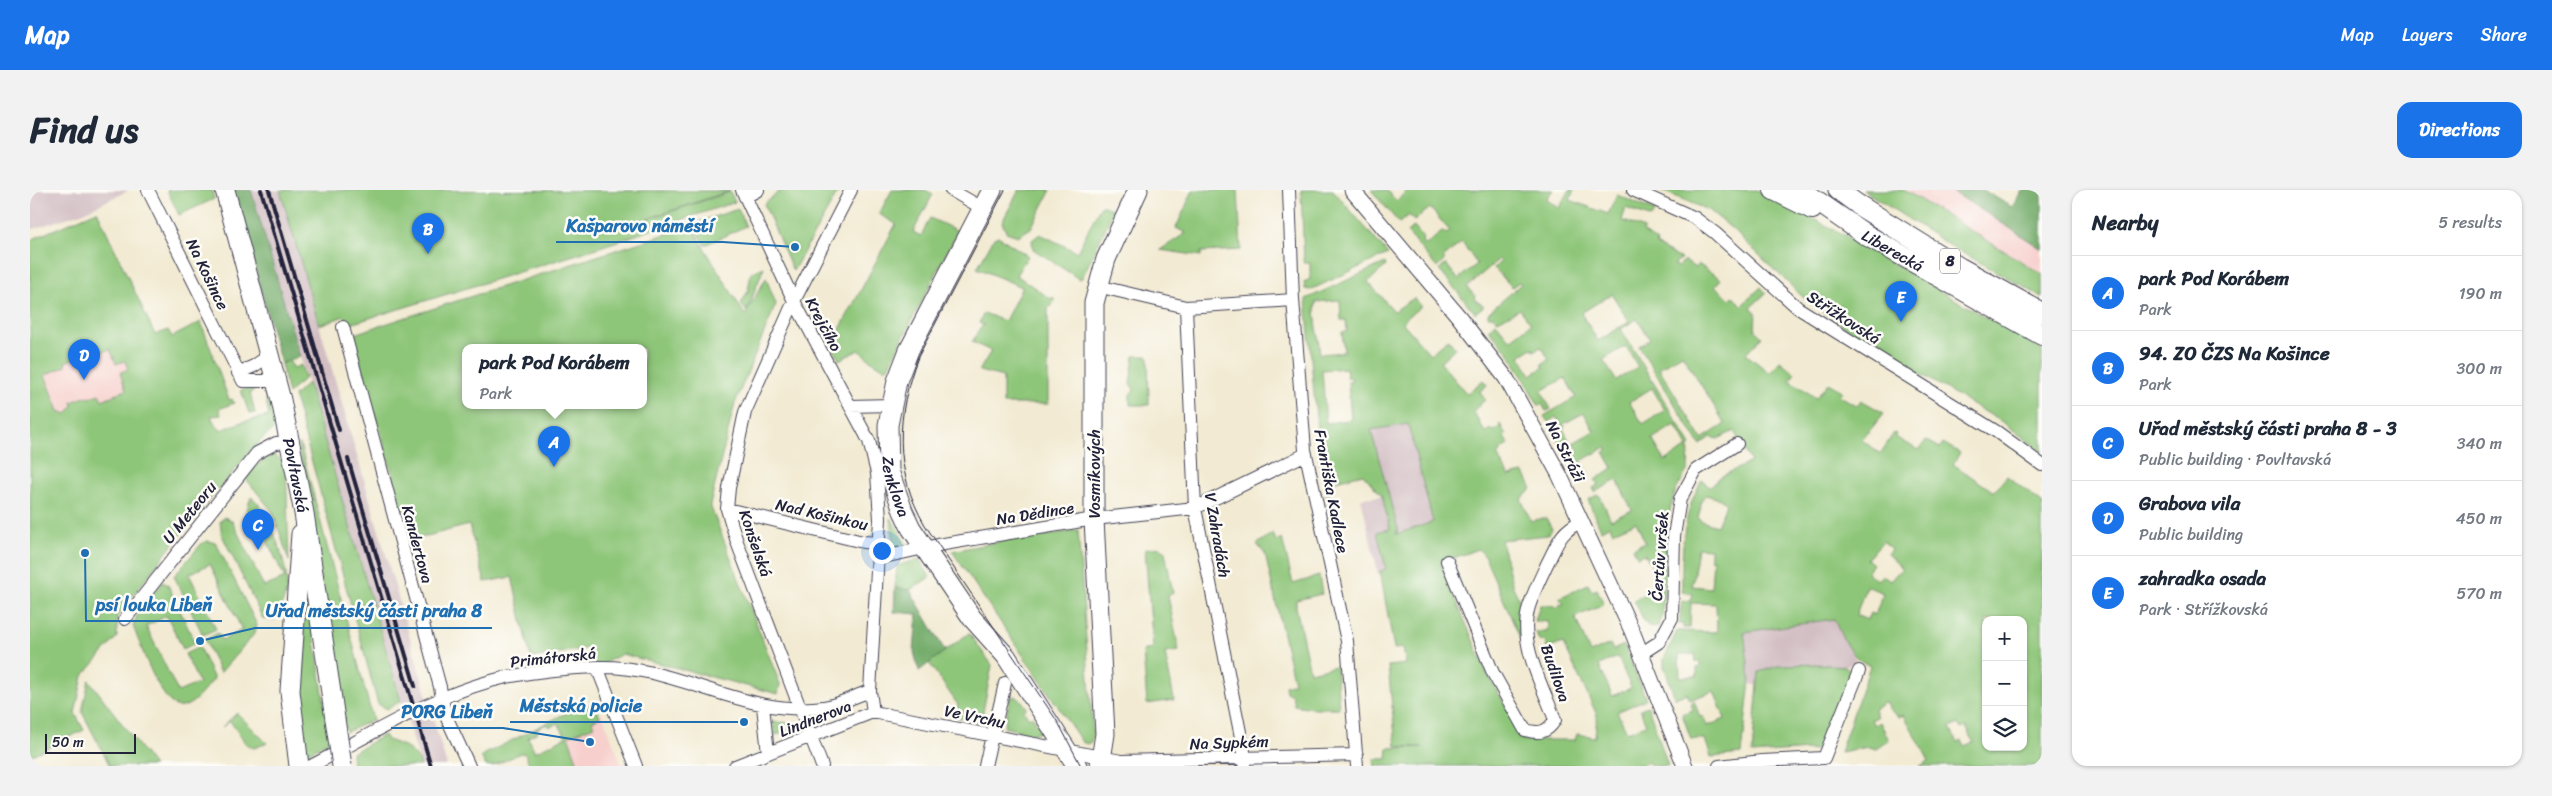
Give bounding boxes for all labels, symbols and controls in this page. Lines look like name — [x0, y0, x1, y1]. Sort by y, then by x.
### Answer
text: Map — [25, 14, 69, 56]
text: Map — [2341, 19, 2374, 51]
text: Layers — [2402, 19, 2453, 51]
text: Share — [2481, 19, 2527, 51]
text: Find us — [30, 99, 138, 161]
button: Directions — [2397, 102, 2522, 158]
text: Nearby — [2092, 204, 2158, 242]
text: 5 results — [2438, 208, 2502, 237]
callout: Kašparovo náměstí — [556, 209, 723, 242]
text: Kašparovo náměstí — [565, 210, 717, 242]
pin: B — [412, 213, 444, 254]
street label: Liberecká — [1856, 221, 1929, 280]
street label: Na Košince — [178, 233, 237, 315]
road number: 8 — [1940, 248, 1960, 274]
text: park Pod Korábem — [2139, 262, 2289, 295]
text: A — [2103, 279, 2113, 308]
text: 190 m — [2459, 279, 2502, 308]
pin: E — [1885, 281, 1917, 322]
street label: Střížkovská — [1801, 282, 1887, 352]
street label: Krejčího — [797, 292, 850, 357]
text: Park — [2139, 295, 2172, 324]
text: 94. ZO ČZS Na Košince — [2139, 337, 2330, 370]
pin: D — [68, 339, 100, 380]
popup — [462, 344, 647, 409]
text: park Pod Korábem — [479, 346, 630, 379]
text: B — [2103, 354, 2113, 383]
text: 300 m — [2457, 354, 2502, 383]
text: Park — [2139, 370, 2172, 399]
text: Park — [479, 379, 512, 408]
text: Uřad městský části praha 8 - 3 — [2139, 412, 2397, 445]
street label: Na Stráži — [1537, 415, 1594, 488]
pin: A — [538, 426, 570, 467]
street label: Františka Kadlece — [1305, 427, 1358, 556]
street label: Vosmíkových — [1080, 429, 1109, 519]
text: C — [2103, 429, 2113, 458]
text: 340 m — [2457, 429, 2502, 458]
street label: Povltavská — [274, 435, 318, 515]
text: Public building · Povltavská — [2139, 445, 2331, 474]
street label: Zenklova — [874, 456, 918, 522]
street label: U Meteoru — [155, 474, 224, 550]
text: Grabova vila — [2139, 487, 2240, 520]
street label: Nad Košinkou — [773, 490, 871, 539]
street label: V Zahradách — [1196, 490, 1239, 580]
street label: Na Dědince — [994, 493, 1076, 534]
street label: Kandertova — [393, 502, 442, 587]
text: D — [2103, 504, 2113, 533]
text: 450 m — [2456, 504, 2502, 533]
street label: Konšelská — [730, 505, 781, 581]
pin: C — [242, 509, 274, 550]
street label: Čertův vršek — [1642, 510, 1677, 602]
text: Public building — [2139, 520, 2243, 549]
your location — [869, 538, 895, 564]
text: zahradka osada — [2139, 562, 2266, 595]
text: E — [2104, 579, 2112, 608]
text: 570 m — [2457, 579, 2502, 608]
callout: psí louka Libeň — [86, 588, 222, 621]
text: psí louka Libeň — [95, 589, 213, 621]
callout: Uřad městský části praha 8 — [255, 595, 492, 628]
text: Uřad městský části praha 8 — [266, 595, 482, 627]
text: Park · Střížkovská — [2139, 595, 2268, 624]
map controls — [1982, 616, 2027, 751]
button: + — [1982, 616, 2027, 661]
street label: Primátorská — [509, 639, 597, 676]
street label: Budilova — [1532, 640, 1579, 706]
button: − — [1982, 661, 2027, 706]
callout: Městská policie — [510, 689, 652, 722]
text: Městská policie — [519, 690, 643, 722]
street label: Lindnerova — [775, 691, 856, 746]
callout: PORG Libeň — [391, 695, 503, 728]
text: PORG Libeň — [401, 696, 493, 728]
street label: Ve Vrchu — [942, 696, 1008, 737]
button: layers — [1982, 706, 2027, 751]
street label: Na Sypkém — [1189, 727, 1269, 758]
text: 50 m — [52, 730, 84, 755]
scale bar — [45, 731, 136, 754]

